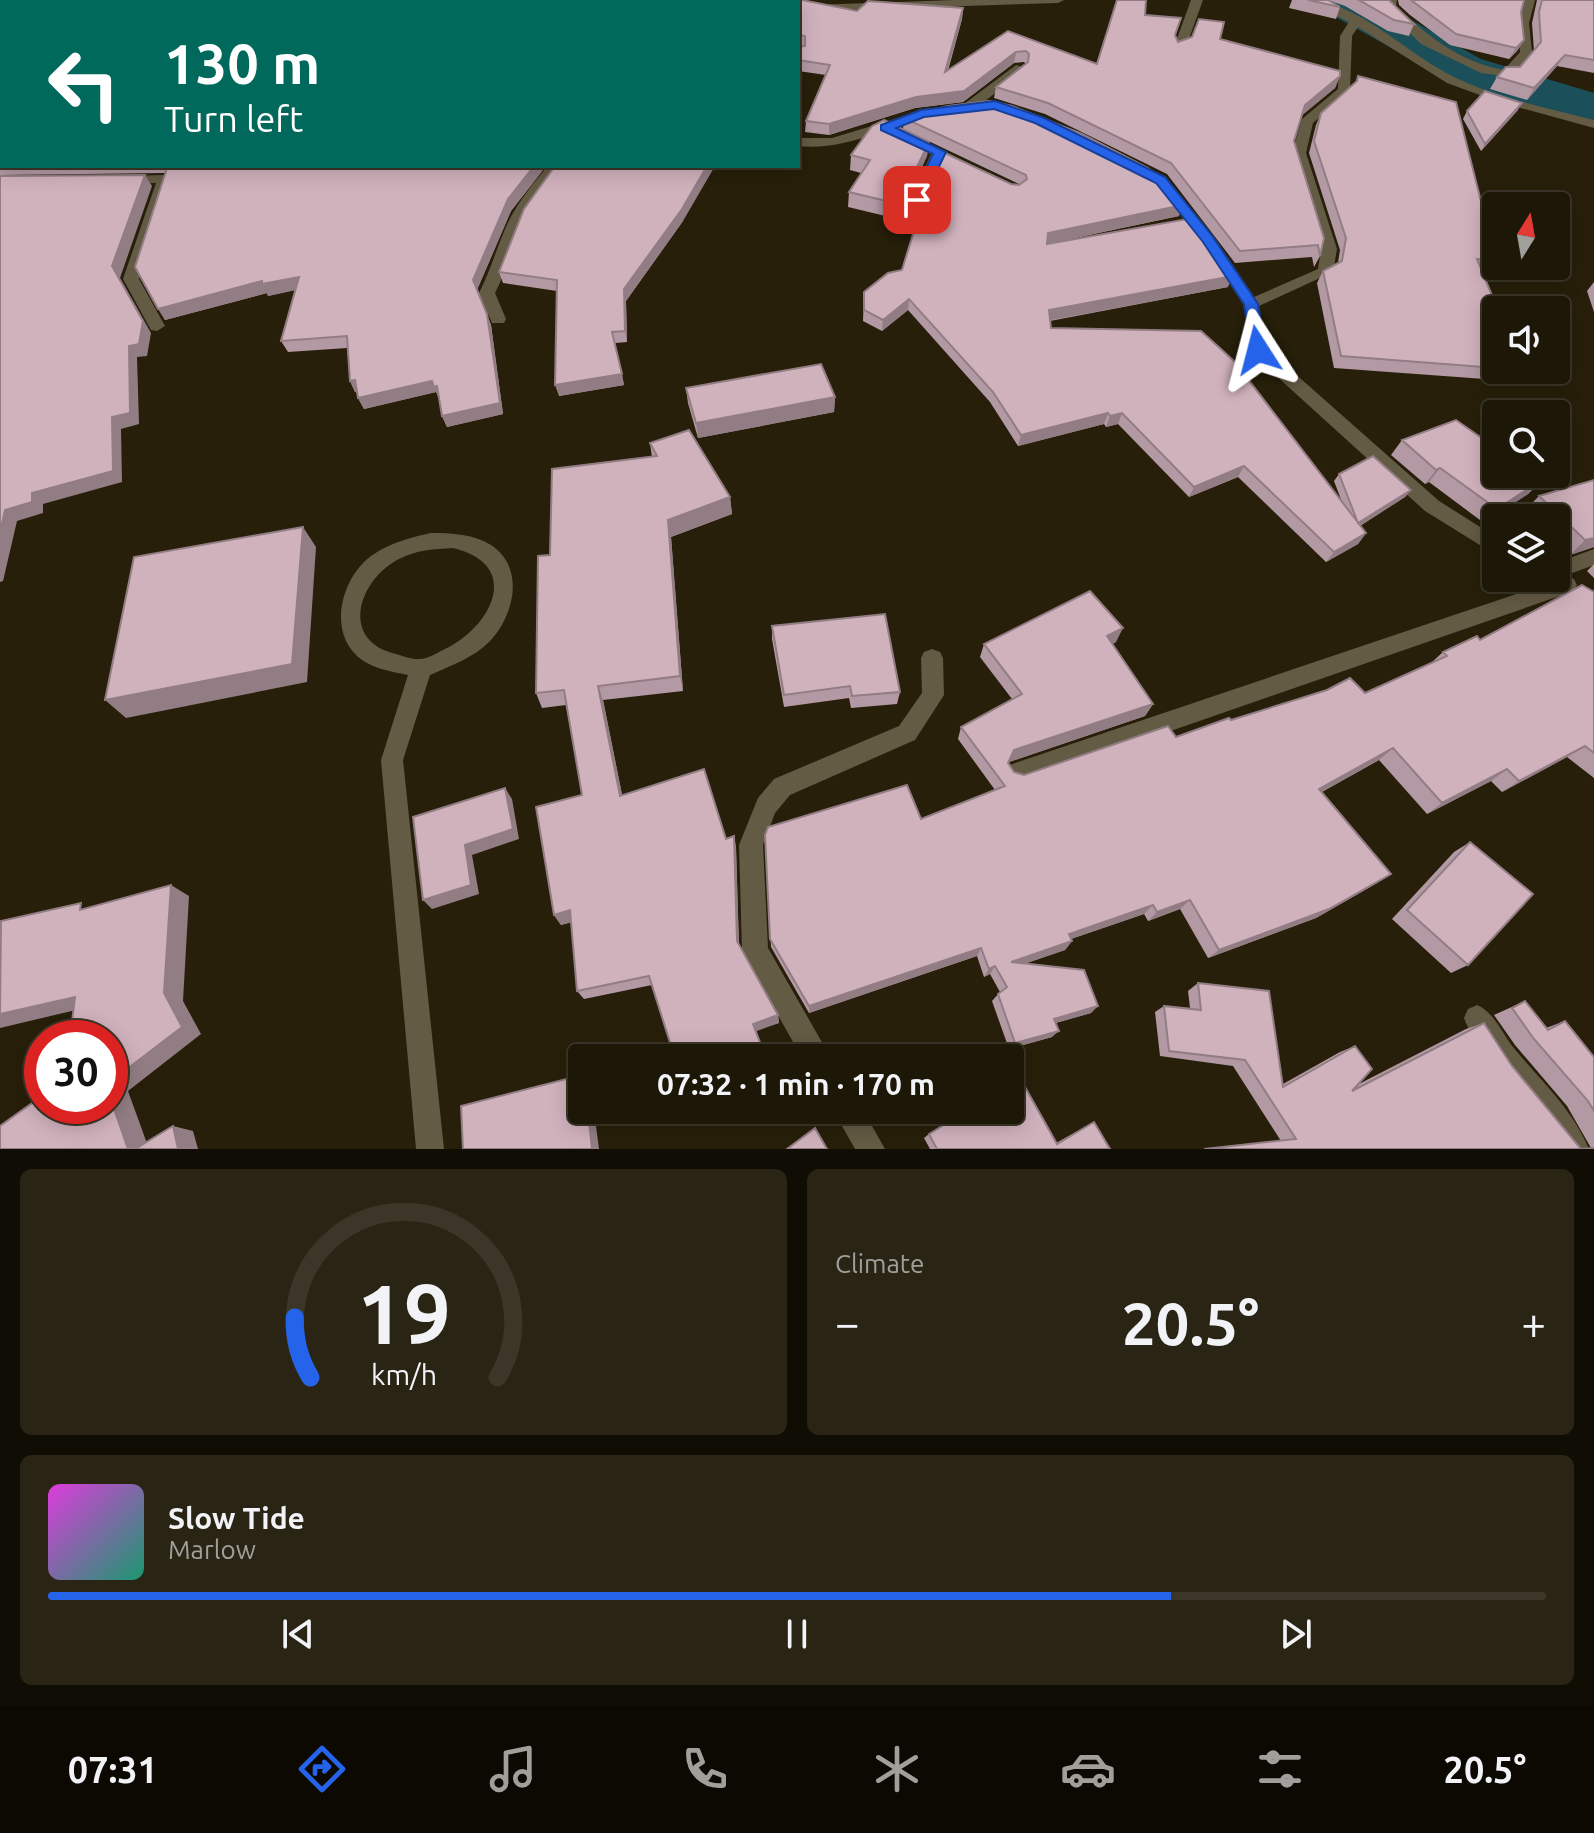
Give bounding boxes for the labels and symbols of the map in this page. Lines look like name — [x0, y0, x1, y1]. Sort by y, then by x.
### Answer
pin — [883, 166, 951, 234]
north arrow — [1482, 192, 1570, 280]
position arrow — [1216, 308, 1300, 392]
speed limit sign: 30 — [24, 1020, 128, 1124]

